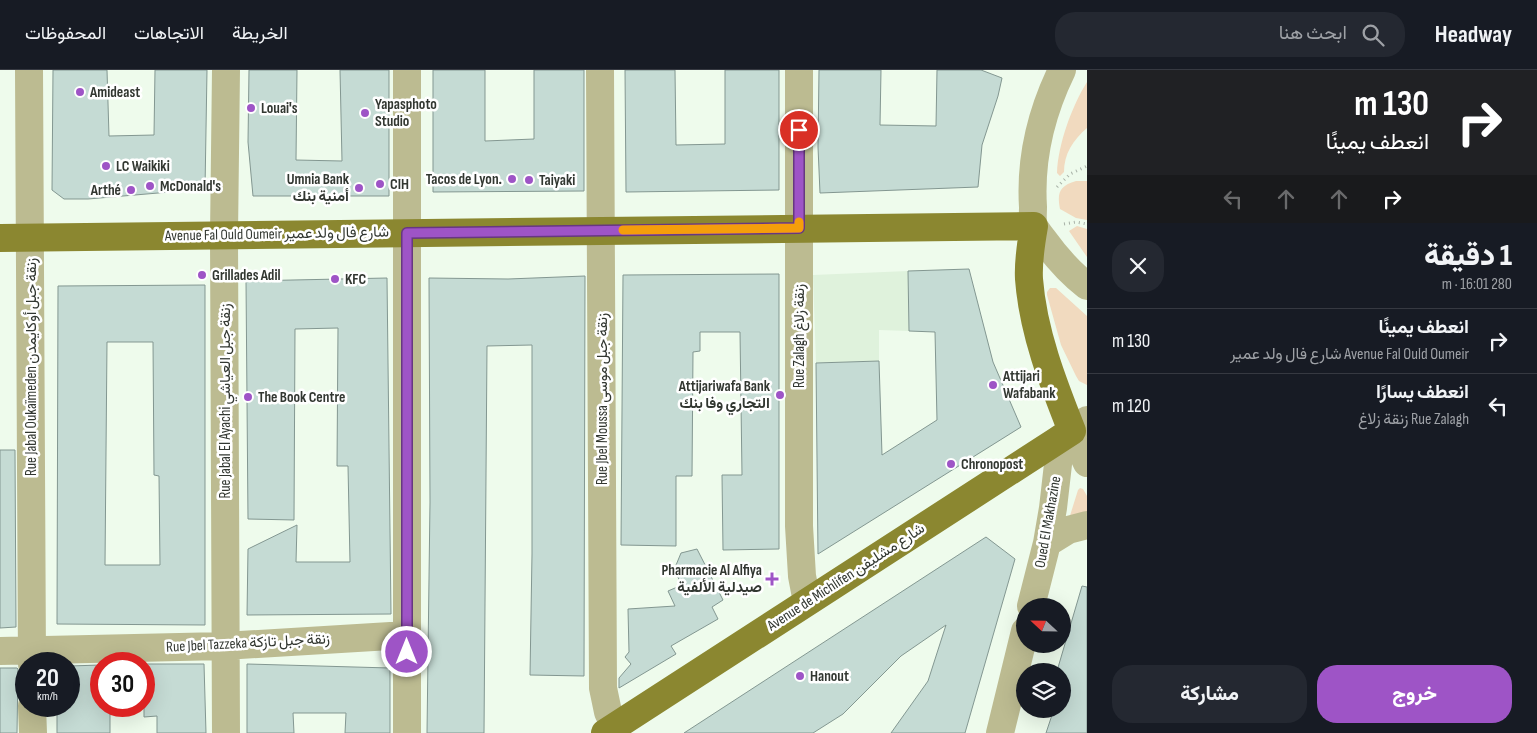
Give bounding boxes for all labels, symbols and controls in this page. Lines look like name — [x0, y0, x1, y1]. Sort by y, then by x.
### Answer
search box — [1055, 12, 1405, 57]
text: Headway — [1435, 20, 1512, 49]
icon: search — [1359, 21, 1387, 49]
text: ابحث هنا — [1279, 22, 1347, 45]
text: المحفوظات — [25, 23, 106, 44]
text: الاتجاهات — [134, 23, 204, 44]
text: الخريطة — [232, 23, 288, 44]
place label: Amideast — [89, 83, 140, 102]
text: 130 m — [1354, 83, 1429, 126]
marker: Amideast — [74, 86, 86, 98]
icon: right — [1447, 90, 1512, 155]
place label: Yapasphoto Studio — [375, 95, 437, 131]
place label: Louai's — [261, 99, 298, 118]
marker: Louai's — [245, 102, 257, 114]
marker: Yapasphoto Studio — [359, 107, 371, 119]
pin — [778, 109, 820, 151]
icon: arrive — [785, 116, 813, 144]
text: انعطف يمينًا — [1326, 129, 1429, 156]
place label: LC Waikiki — [116, 157, 170, 176]
marker: LC Waikiki — [100, 160, 112, 172]
place label: Umnia Bank أمنية بنك — [287, 170, 350, 206]
place label: Tacos de Lyon. — [426, 170, 502, 189]
place label: Taiyaki — [539, 171, 575, 190]
marker: Tacos de Lyon. — [506, 173, 518, 185]
marker: Taiyaki — [523, 174, 535, 186]
place label: CIH — [390, 175, 409, 194]
place label: McDonald's — [160, 177, 221, 196]
marker: CIH — [374, 178, 386, 190]
marker: McDonald's — [144, 180, 156, 192]
place label: Arthé — [90, 181, 121, 200]
marker: Umnia Bank أمنية بنك — [353, 182, 365, 194]
marker: Arthé — [125, 184, 137, 196]
icon: left — [1219, 185, 1247, 213]
icon: ahead — [1272, 185, 1300, 213]
icon: ahead — [1325, 185, 1353, 213]
icon: right — [1378, 185, 1406, 213]
street label: Avenue Fal Ould Oumeir شارع فال ولد عمير — [164, 223, 389, 246]
text: 1 دقيقة — [1424, 238, 1512, 274]
button: close — [1112, 240, 1164, 292]
street label: Rue Jabal Oukaïmeden زنقة جبل أوكايمدن — [22, 258, 41, 476]
place label: Grillades Adil — [212, 266, 280, 285]
marker: Grillades Adil — [196, 269, 208, 281]
place label: KFC — [345, 270, 366, 289]
marker: KFC — [329, 273, 341, 285]
text: 280 m · 16:01 — [1442, 275, 1512, 294]
street label: Rue Zalagh زنقة زلاغ — [790, 284, 810, 388]
street label: Rue Jabal El Ayachi زنقة جبل العياشي — [216, 303, 238, 499]
street label: Rue Jbel Moussa زنقة جبل موسى — [593, 313, 612, 485]
text: انعطف يمينًا — [1378, 316, 1469, 339]
icon: right — [1484, 327, 1512, 355]
text: 130 m — [1112, 330, 1150, 353]
text: Avenue Fal Ould Oumeir شارع فال ولد عمير — [1230, 345, 1469, 364]
place label: Attijari Wafabank — [1002, 367, 1056, 403]
place label: Attijariwafa Bank التجاري وفا بنك — [678, 377, 771, 416]
marker: Attijari Wafabank — [987, 379, 999, 391]
text: انعطف يسارًا — [1376, 381, 1469, 404]
place label: The Book Centre — [258, 388, 345, 407]
marker: Attijariwafa Bank التجاري وفا بنك — [774, 389, 786, 401]
marker: The Book Centre — [242, 391, 254, 403]
icon: left — [1484, 392, 1512, 420]
text: 120 m — [1112, 395, 1150, 418]
text: Rue Zalagh زنقة زلاغ — [1358, 410, 1469, 429]
place label: Chronopost — [961, 455, 1023, 474]
marker: Chronopost — [945, 458, 957, 470]
street label: Oued El Makhazine — [1031, 475, 1065, 569]
street label: Avenue de Michlifen شارع مشليفن — [763, 519, 929, 637]
place label: Pharmacie Al Alfiya صيدلية الألفية — [661, 561, 762, 597]
marker: Pharmacie Al Alfiya صيدلية الألفية — [766, 573, 778, 585]
north arrow — [1016, 598, 1071, 652]
map controls — [1016, 598, 1071, 718]
position arrow — [380, 625, 432, 677]
street label: Rue Jbel Tazzeka زنقة جبل تازكة — [165, 629, 331, 657]
speed limit sign: 30 — [90, 652, 155, 717]
text: 20 — [36, 663, 59, 694]
button: layers — [1016, 663, 1071, 718]
button: مشاركة — [1112, 665, 1307, 723]
button: خروج — [1317, 665, 1512, 723]
place label: Hanout — [810, 667, 849, 686]
marker: Hanout — [794, 670, 806, 682]
text: km/h — [37, 689, 58, 704]

